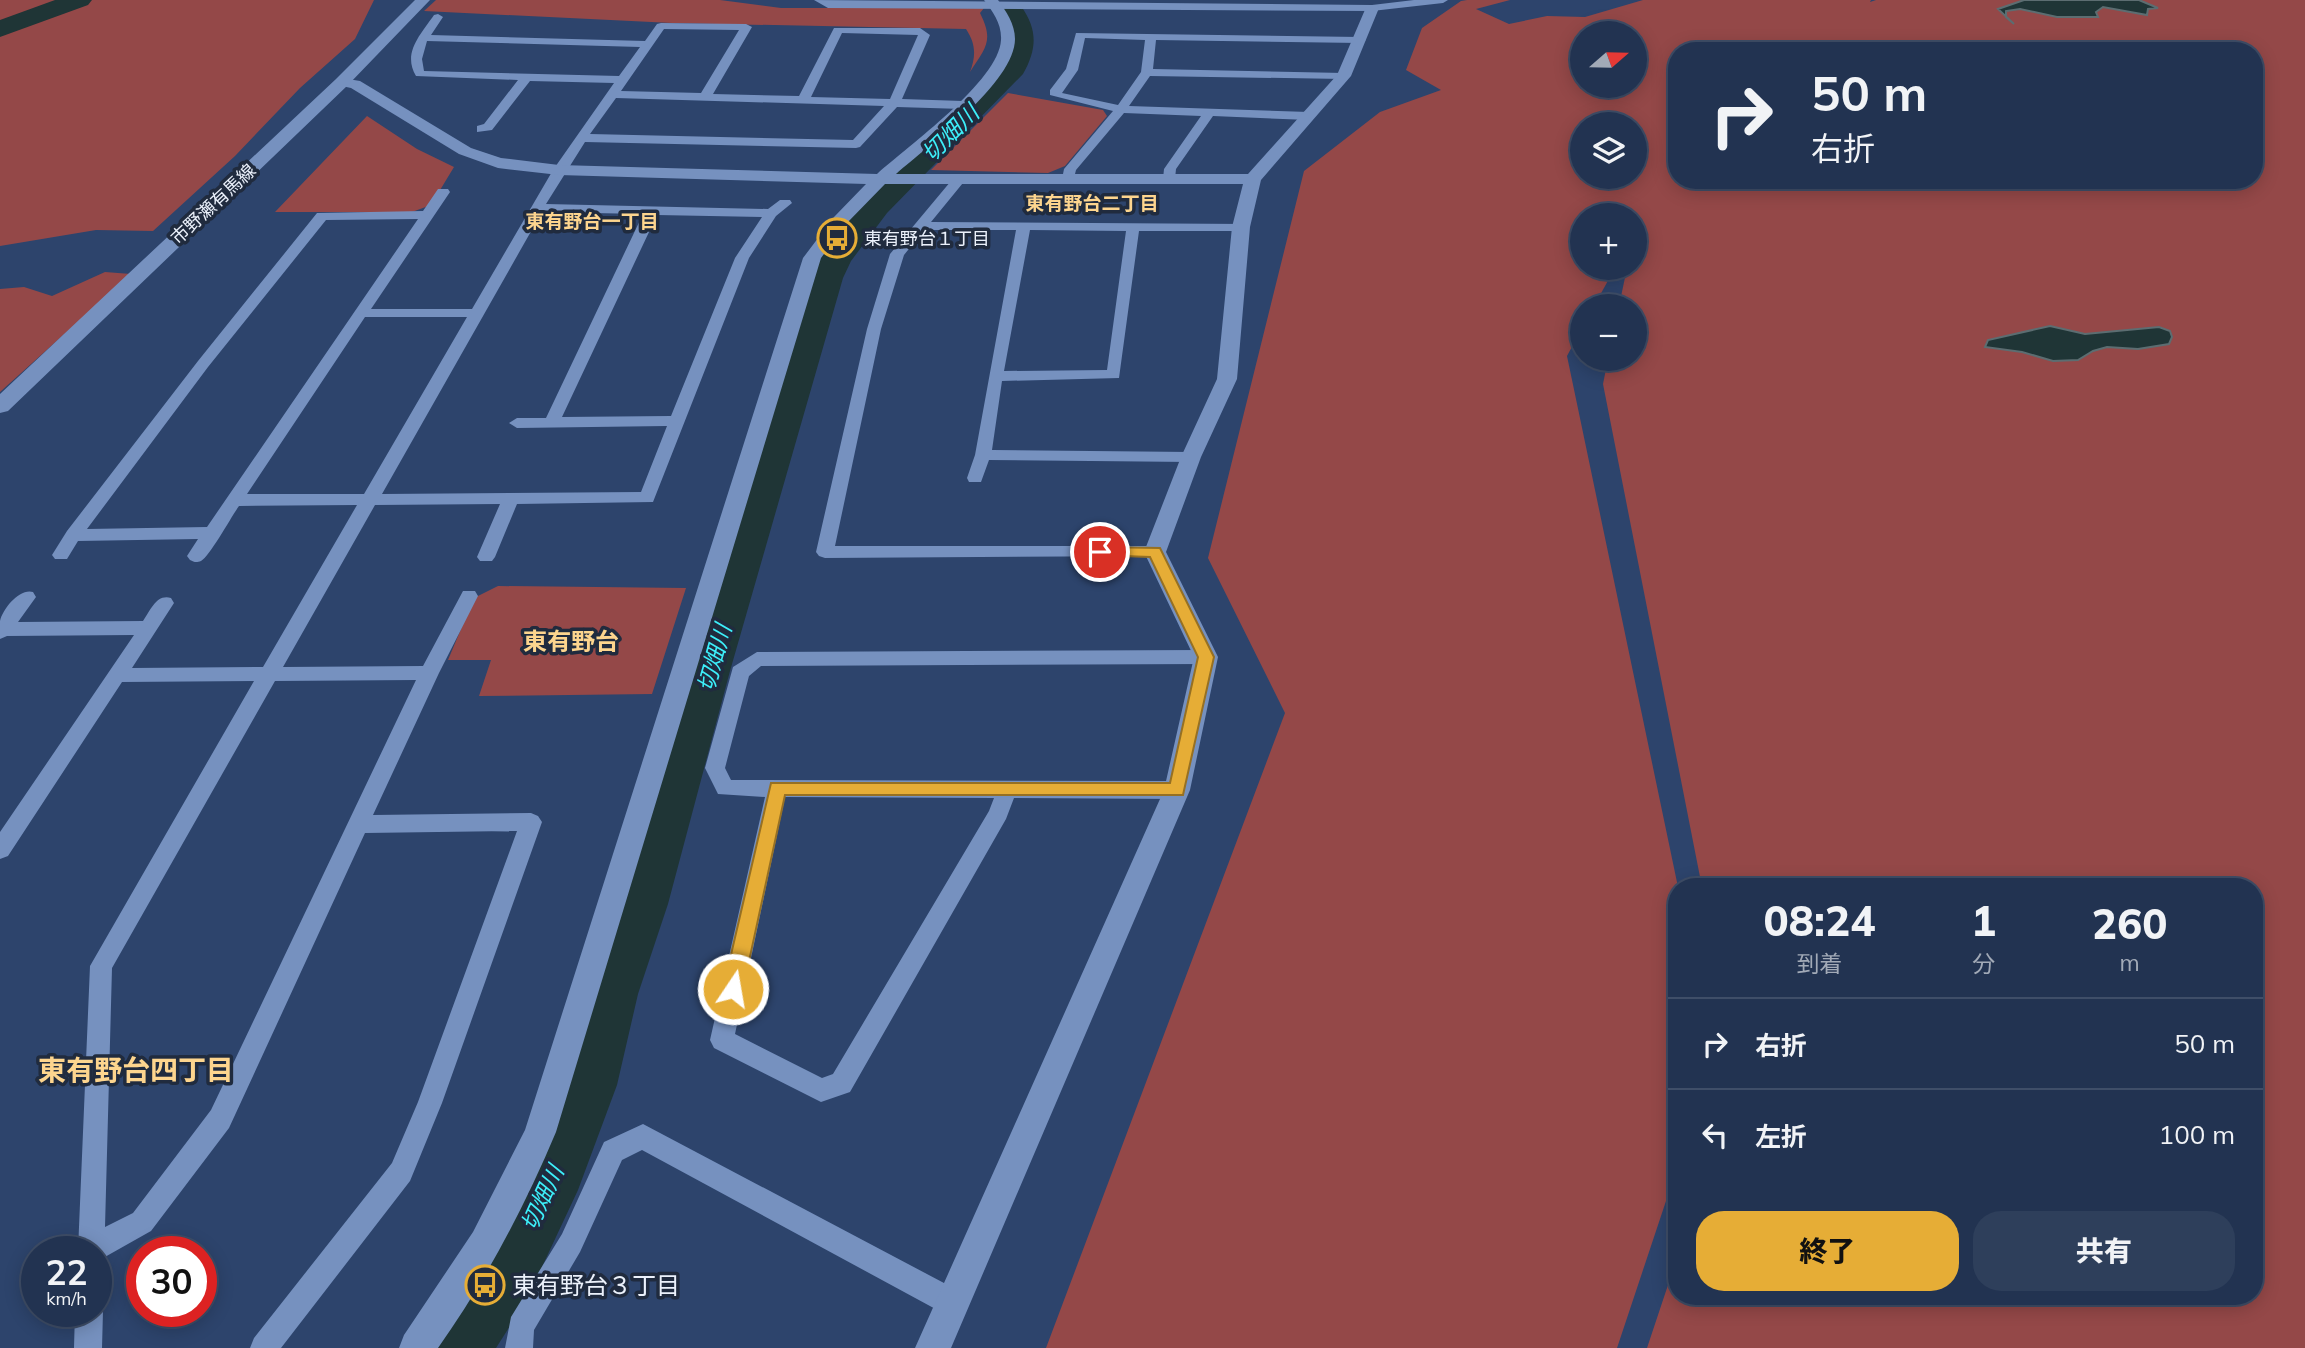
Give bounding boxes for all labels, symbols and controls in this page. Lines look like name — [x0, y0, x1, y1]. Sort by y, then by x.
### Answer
north arrow — [1570, 21, 1647, 98]
map controls — [1570, 21, 1647, 371]
text: 50 m — [1811, 62, 1927, 123]
icon: right — [1696, 70, 1787, 161]
water label: 切畑川 — [915, 96, 987, 168]
button: layers — [1570, 112, 1647, 189]
text: 右折 — [1811, 128, 1875, 168]
street label: 市野瀬有馬線 — [166, 159, 260, 249]
district label: 東有野台二丁目 — [1025, 191, 1159, 215]
button: + — [1570, 203, 1647, 280]
district label: 東有野台一丁目 — [525, 209, 659, 233]
bus stop icon: 東有野台１丁目 — [816, 217, 858, 259]
place label: 東有野台１丁目 — [864, 227, 990, 250]
button: − — [1570, 294, 1647, 371]
pin — [1070, 522, 1130, 582]
icon: arrive — [1081, 533, 1119, 571]
water label: 切畑川 — [691, 618, 738, 695]
district label: 東有野台 — [523, 626, 619, 656]
text: 08:24 — [1764, 894, 1875, 947]
text: 1 — [1971, 894, 1996, 947]
text: 260 — [2092, 897, 2167, 950]
text: m — [2119, 948, 2140, 977]
text: 到着 — [1796, 949, 1842, 978]
text: 分 — [1972, 949, 1995, 978]
position arrow — [696, 952, 770, 1026]
icon: right — [1696, 1025, 1734, 1063]
text: 50 m — [2174, 1027, 2235, 1060]
text: 右折 — [1755, 1029, 1807, 1062]
district label: 東有野台四丁目 — [38, 1052, 234, 1087]
icon: left — [1696, 1116, 1734, 1154]
text: 100 m — [2159, 1118, 2235, 1151]
text: 左折 — [1755, 1120, 1807, 1153]
water label: 切畑川 — [514, 1158, 571, 1235]
button: 終了 — [1696, 1211, 1959, 1291]
button: 共有 — [1973, 1211, 2235, 1291]
speed limit sign: 30 — [126, 1236, 217, 1327]
text: 22 — [45, 1250, 88, 1294]
bus stop icon: 東有野台３丁目 — [464, 1264, 506, 1306]
place label: 東有野台３丁目 — [512, 1270, 680, 1300]
text: km/h — [46, 1287, 87, 1310]

